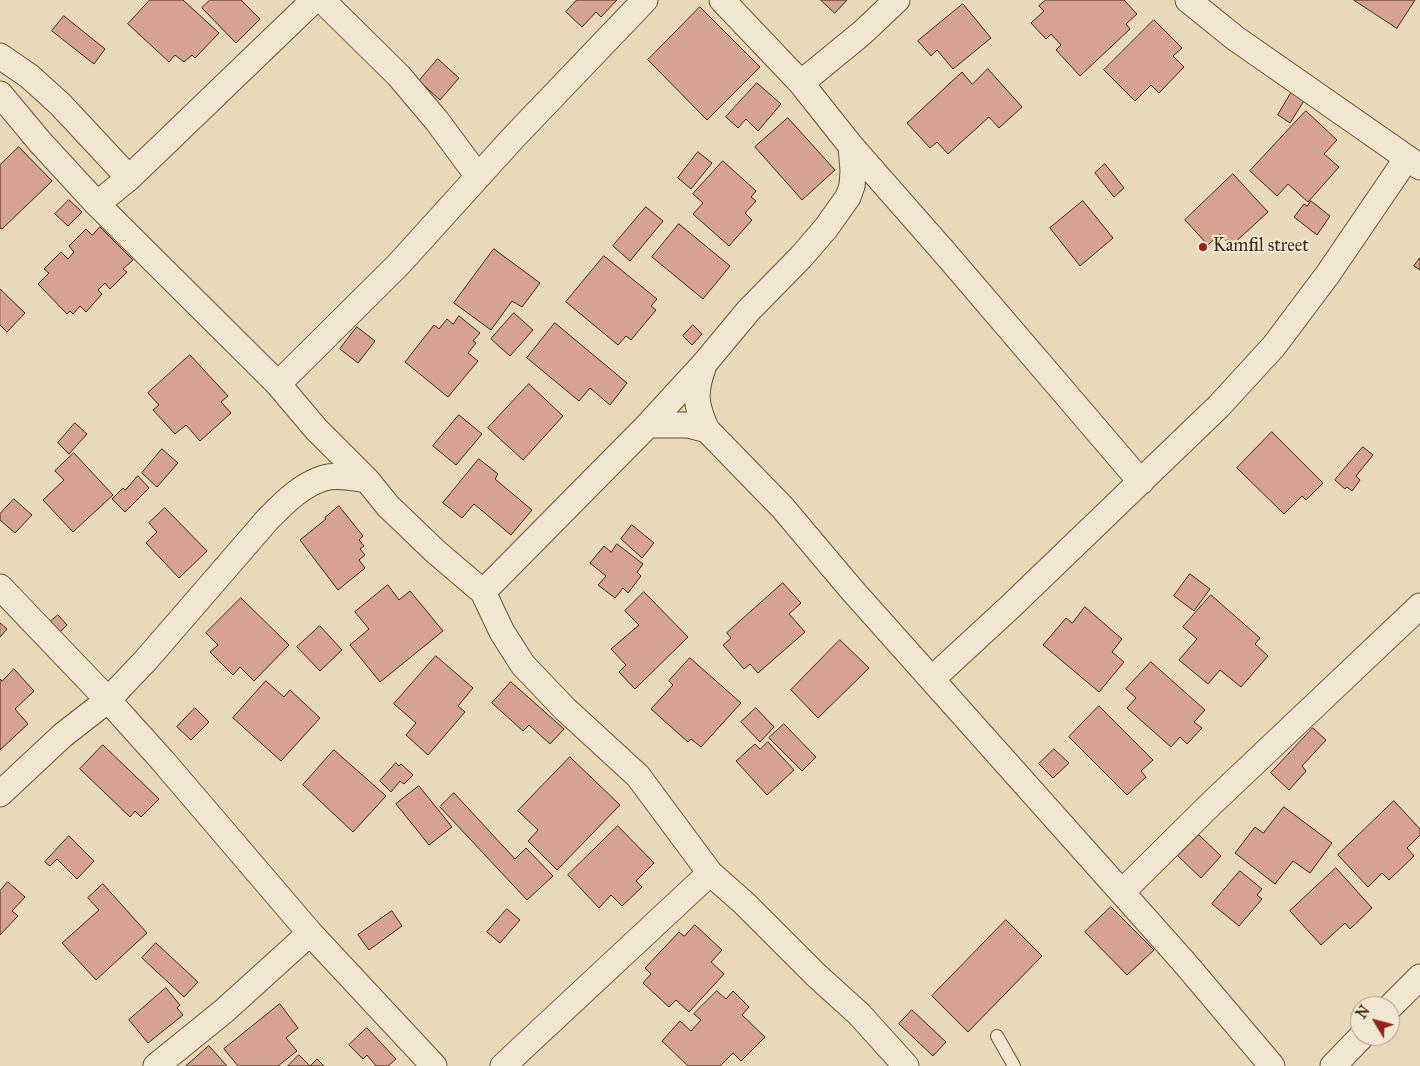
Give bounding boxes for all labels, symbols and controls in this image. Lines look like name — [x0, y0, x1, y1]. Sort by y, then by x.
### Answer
place label: Kamfil street — [1213, 236, 1309, 258]
marker: Kamfil street — [1197, 241, 1209, 253]
north arrow — [1350, 996, 1400, 1046]
text: N — [1353, 1002, 1374, 1022]

